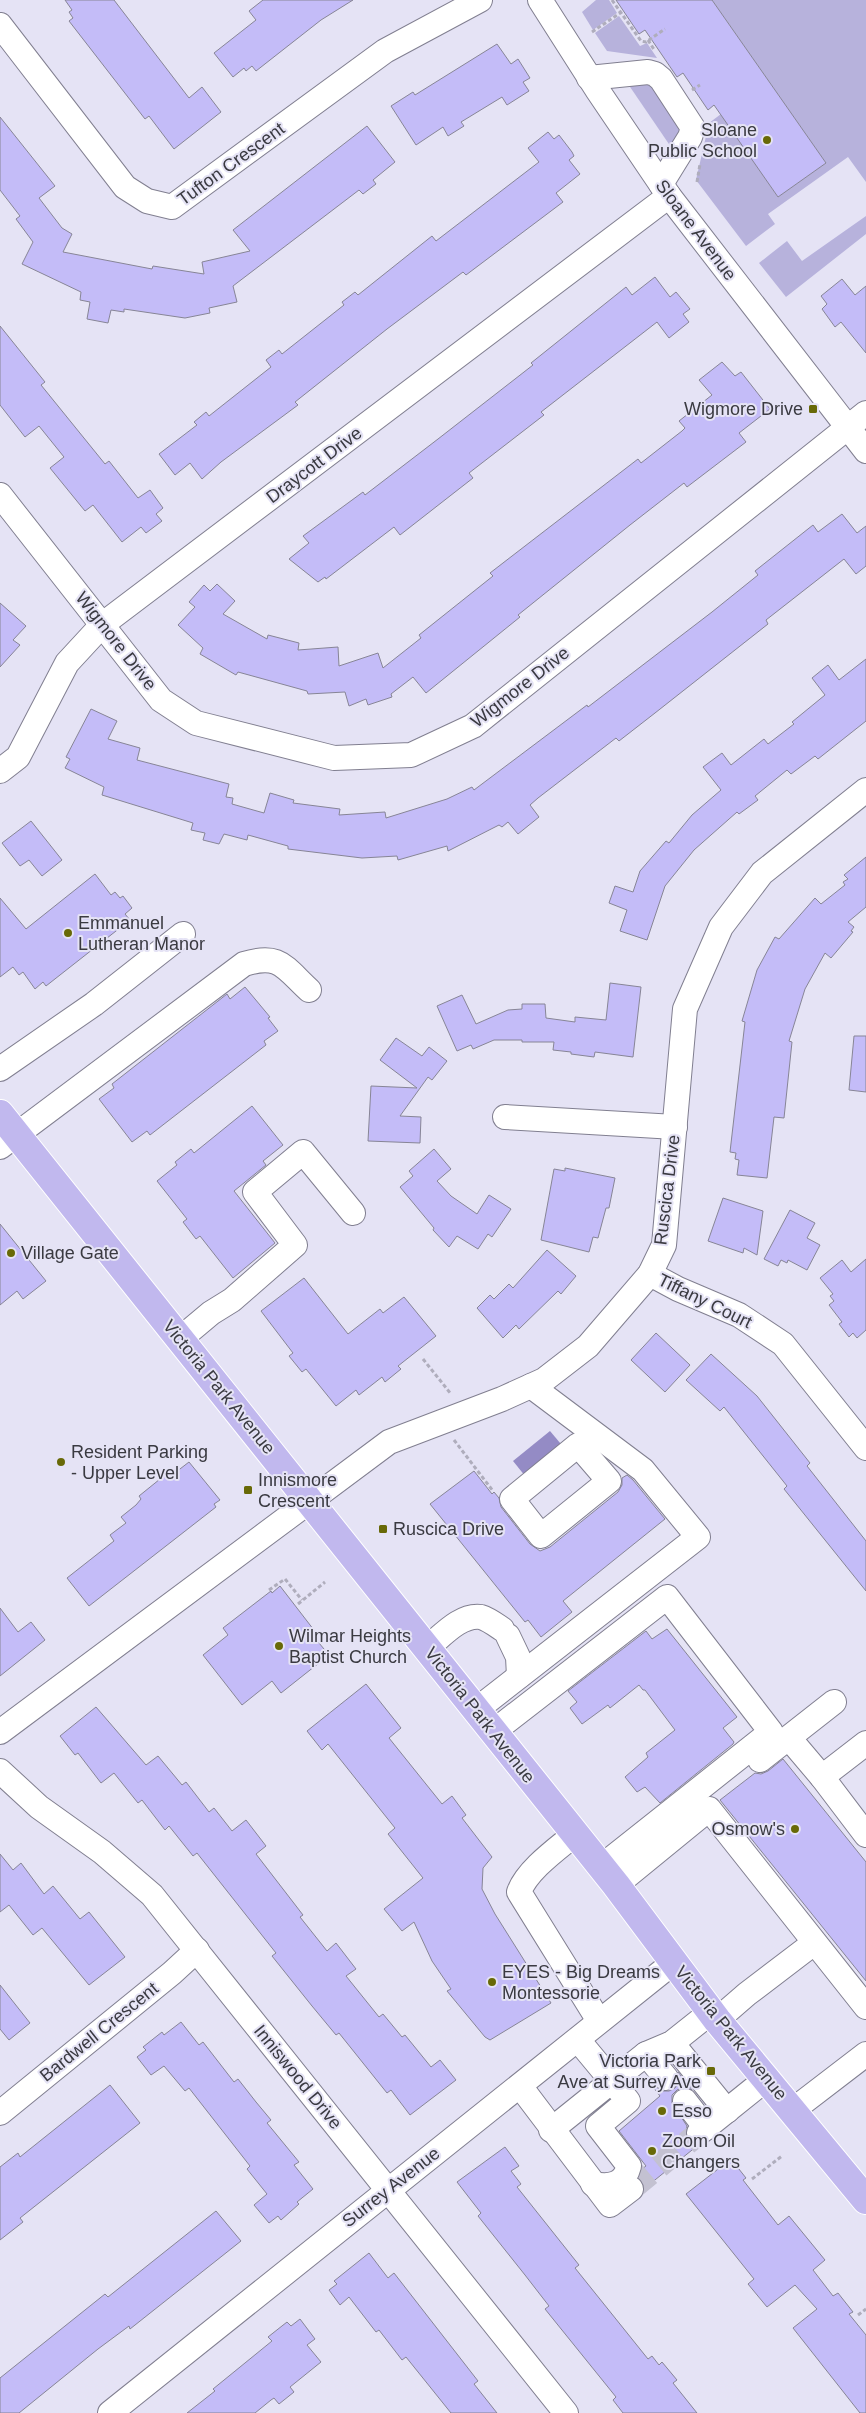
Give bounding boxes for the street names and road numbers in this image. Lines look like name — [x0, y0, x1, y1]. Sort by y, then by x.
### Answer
street label: Tufton Crescent — [174, 118, 288, 210]
street label: Sloane Avenue — [652, 176, 740, 284]
street label: Draycott Drive — [262, 423, 366, 507]
street label: Wigmore Drive — [71, 588, 161, 694]
street label: Wigmore Drive — [467, 642, 573, 732]
street label: Ruscica Drive — [650, 1134, 684, 1246]
street label: Tiffany Court — [655, 1270, 755, 1332]
street label: Victoria Park Avenue — [159, 1316, 279, 1458]
street label: Victoria Park Avenue — [421, 1643, 539, 1787]
street label: Victoria Park Avenue — [671, 1962, 791, 2104]
street label: Bardwell Crescent — [36, 1978, 162, 2086]
street label: Inniswood Drive — [250, 2021, 346, 2133]
street label: Surrey Avenue — [338, 2143, 444, 2231]

